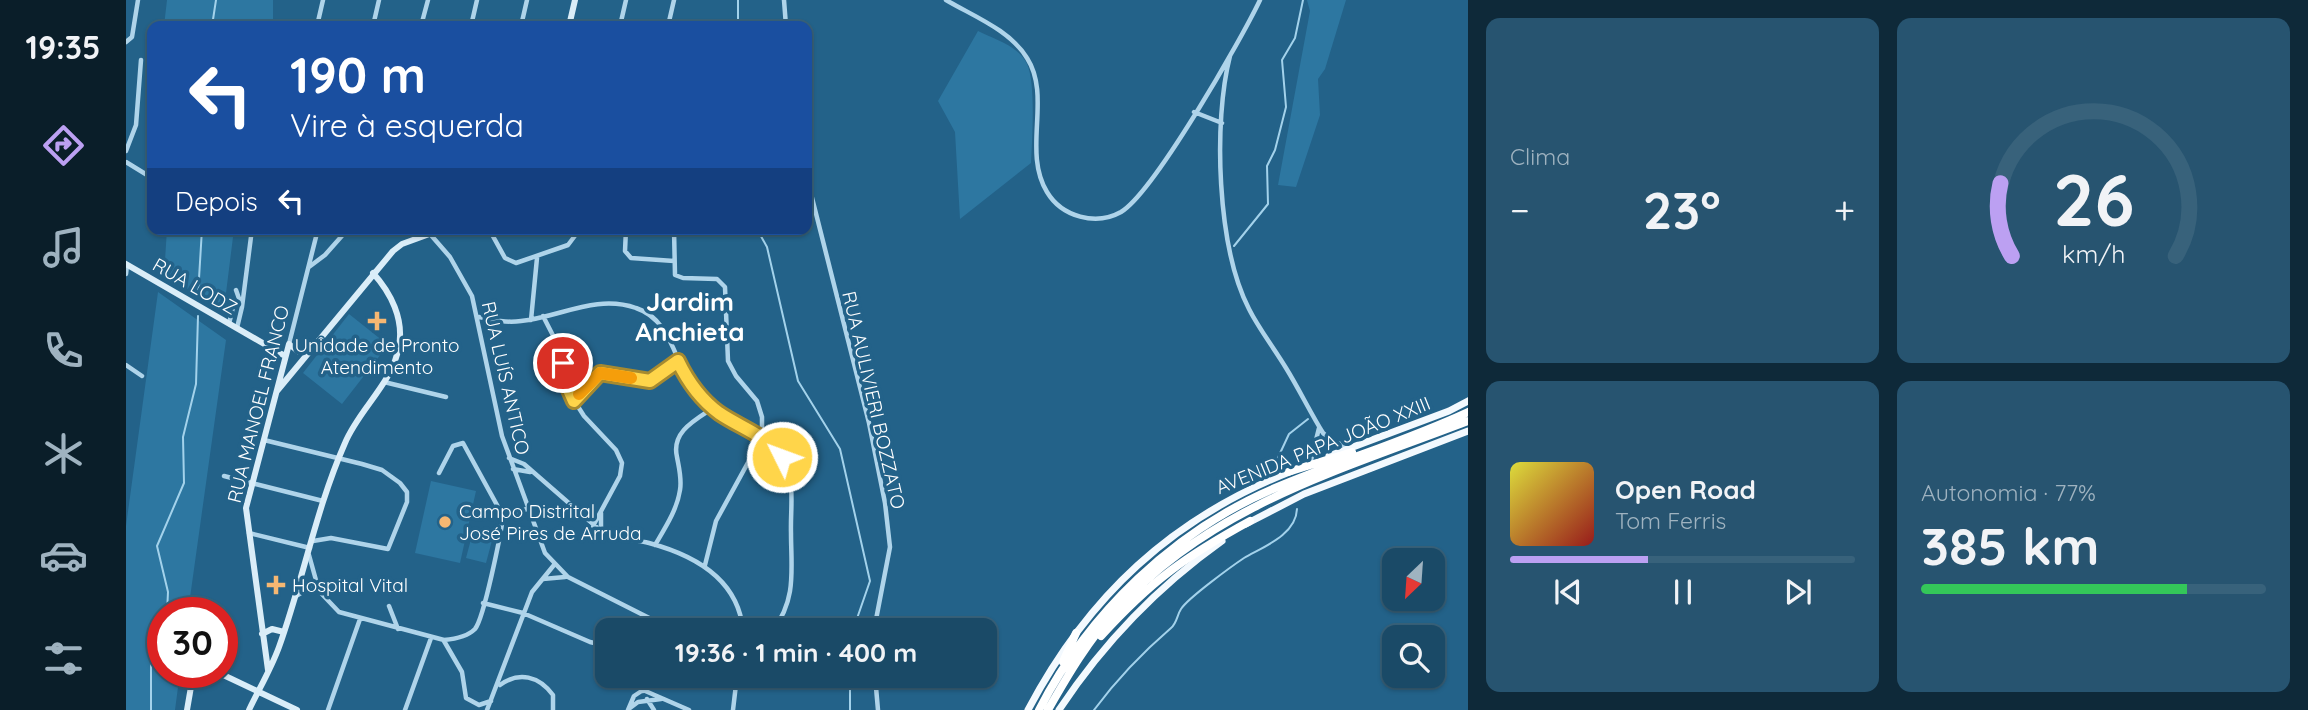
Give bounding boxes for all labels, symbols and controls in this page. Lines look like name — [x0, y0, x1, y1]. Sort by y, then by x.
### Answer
text: 19:35 — [26, 27, 100, 67]
text: 190 m — [290, 44, 426, 105]
icon: left — [175, 49, 266, 140]
text: Vire à esquerda — [290, 105, 524, 145]
icon: directions — [39, 121, 88, 170]
text: Clima — [1510, 142, 1570, 171]
text: 26 — [2053, 154, 2134, 245]
text: 23° — [1643, 177, 1721, 242]
icon: left — [272, 182, 310, 220]
text: Depois — [175, 185, 258, 218]
text: − — [1510, 186, 1530, 234]
text: + — [1834, 186, 1855, 234]
icon: music — [39, 223, 88, 272]
text: km/h — [2062, 238, 2125, 269]
street label: RUA LODZ — [148, 252, 242, 320]
district label: Jardim Anchieta — [635, 285, 745, 348]
street label: RUA AULIVIERI BOZZATO — [837, 289, 911, 511]
street label: RUA LUÍS ANTICO — [477, 299, 535, 457]
street label: RUA MANOEL FRANCO — [222, 303, 294, 505]
marker: Unidade de Pronto Atendimento — [367, 311, 387, 331]
icon: phone — [39, 326, 88, 375]
place label: Unidade de Pronto Atendimento — [295, 333, 460, 379]
pin — [533, 333, 593, 393]
icon: arrive — [544, 344, 582, 382]
street label: AVENIDA PAPA JOÃO XXIII — [1212, 391, 1434, 499]
position arrow — [745, 420, 819, 494]
icon: climate — [39, 429, 88, 478]
text: Open Road — [1615, 473, 1756, 506]
text: Autonomia · 77% — [1921, 478, 2096, 507]
place label: Campo Distrital José Pires de Arruda — [459, 499, 642, 545]
text: Tom Ferris — [1615, 506, 1726, 535]
text: 385 km — [1921, 513, 2099, 578]
marker: Campo Distrital José Pires de Arruda — [437, 514, 453, 530]
icon: car — [39, 531, 88, 580]
north arrow — [1382, 548, 1446, 611]
map controls — [1382, 548, 1445, 688]
place label: Hospital Vital — [292, 573, 408, 597]
icon: previous — [1549, 573, 1587, 611]
icon: pause — [1664, 573, 1702, 611]
icon: next — [1779, 573, 1817, 611]
marker: Hospital Vital — [266, 575, 286, 595]
speed limit sign: 30 — [147, 597, 238, 688]
button: search — [1382, 625, 1445, 688]
icon: filters — [39, 634, 88, 683]
text: 19:36 · 1 min · 400 m — [675, 636, 917, 669]

